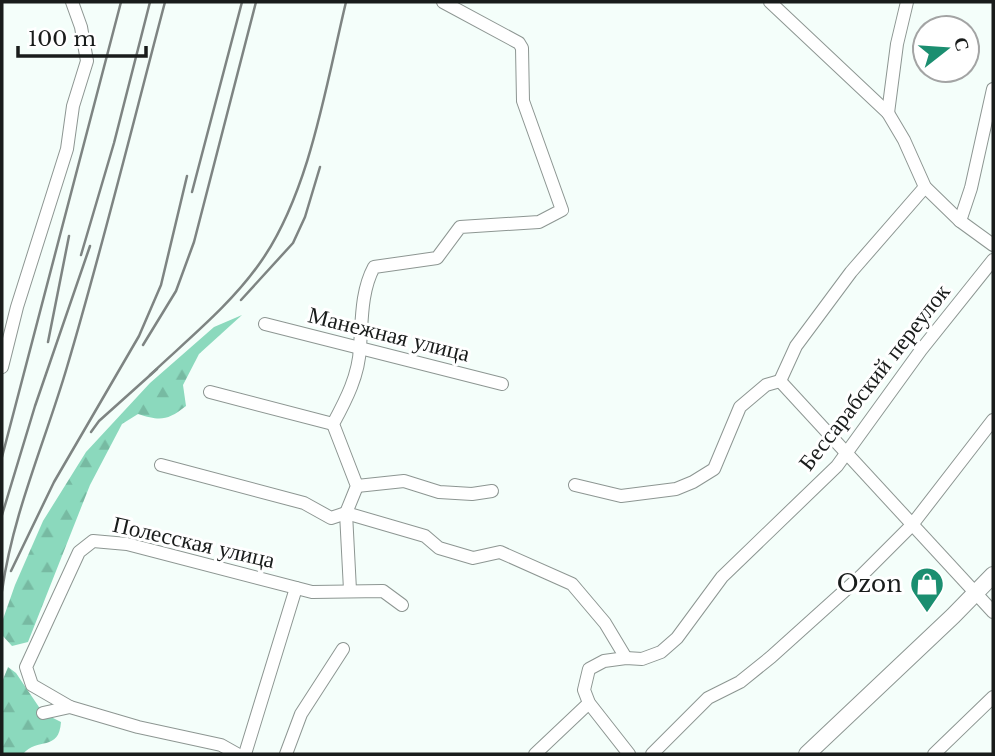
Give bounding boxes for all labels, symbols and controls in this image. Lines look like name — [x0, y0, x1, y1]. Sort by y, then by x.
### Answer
scale bar — [18, 14, 145, 58]
north arrow — [911, 14, 981, 84]
text: 100 m — [28, 26, 96, 52]
text: С — [949, 34, 975, 54]
street label: Бессарабский переулок — [792, 277, 956, 476]
street label: Манежная улица — [305, 300, 473, 368]
street label: Полесская улица — [110, 510, 278, 574]
shop icon: Ozon — [908, 565, 946, 614]
place label: Ozon — [837, 570, 902, 598]

